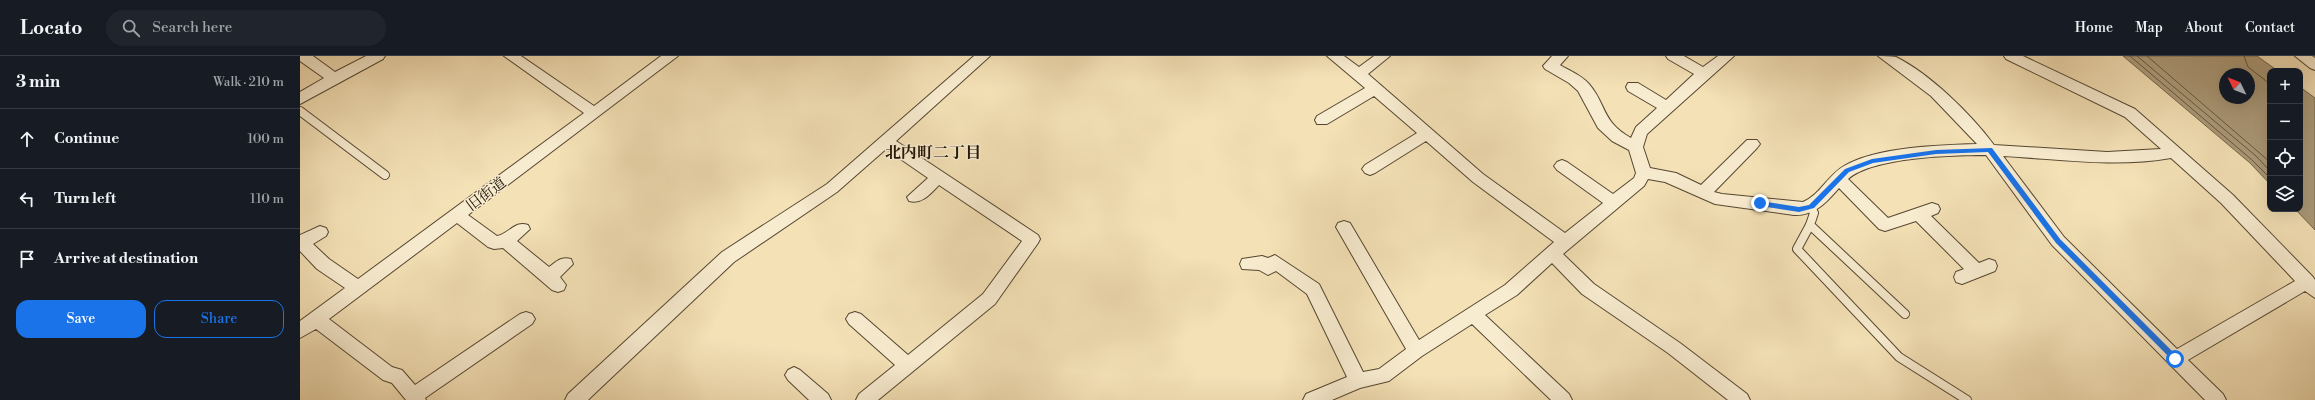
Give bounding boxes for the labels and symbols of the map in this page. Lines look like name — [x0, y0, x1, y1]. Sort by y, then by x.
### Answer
north arrow — [2219, 68, 2255, 104]
district label: 北内町二丁目 — [885, 143, 981, 163]
street label: 旧街道 — [463, 173, 510, 216]
route end — [1751, 194, 1769, 212]
route start — [2166, 350, 2184, 368]

